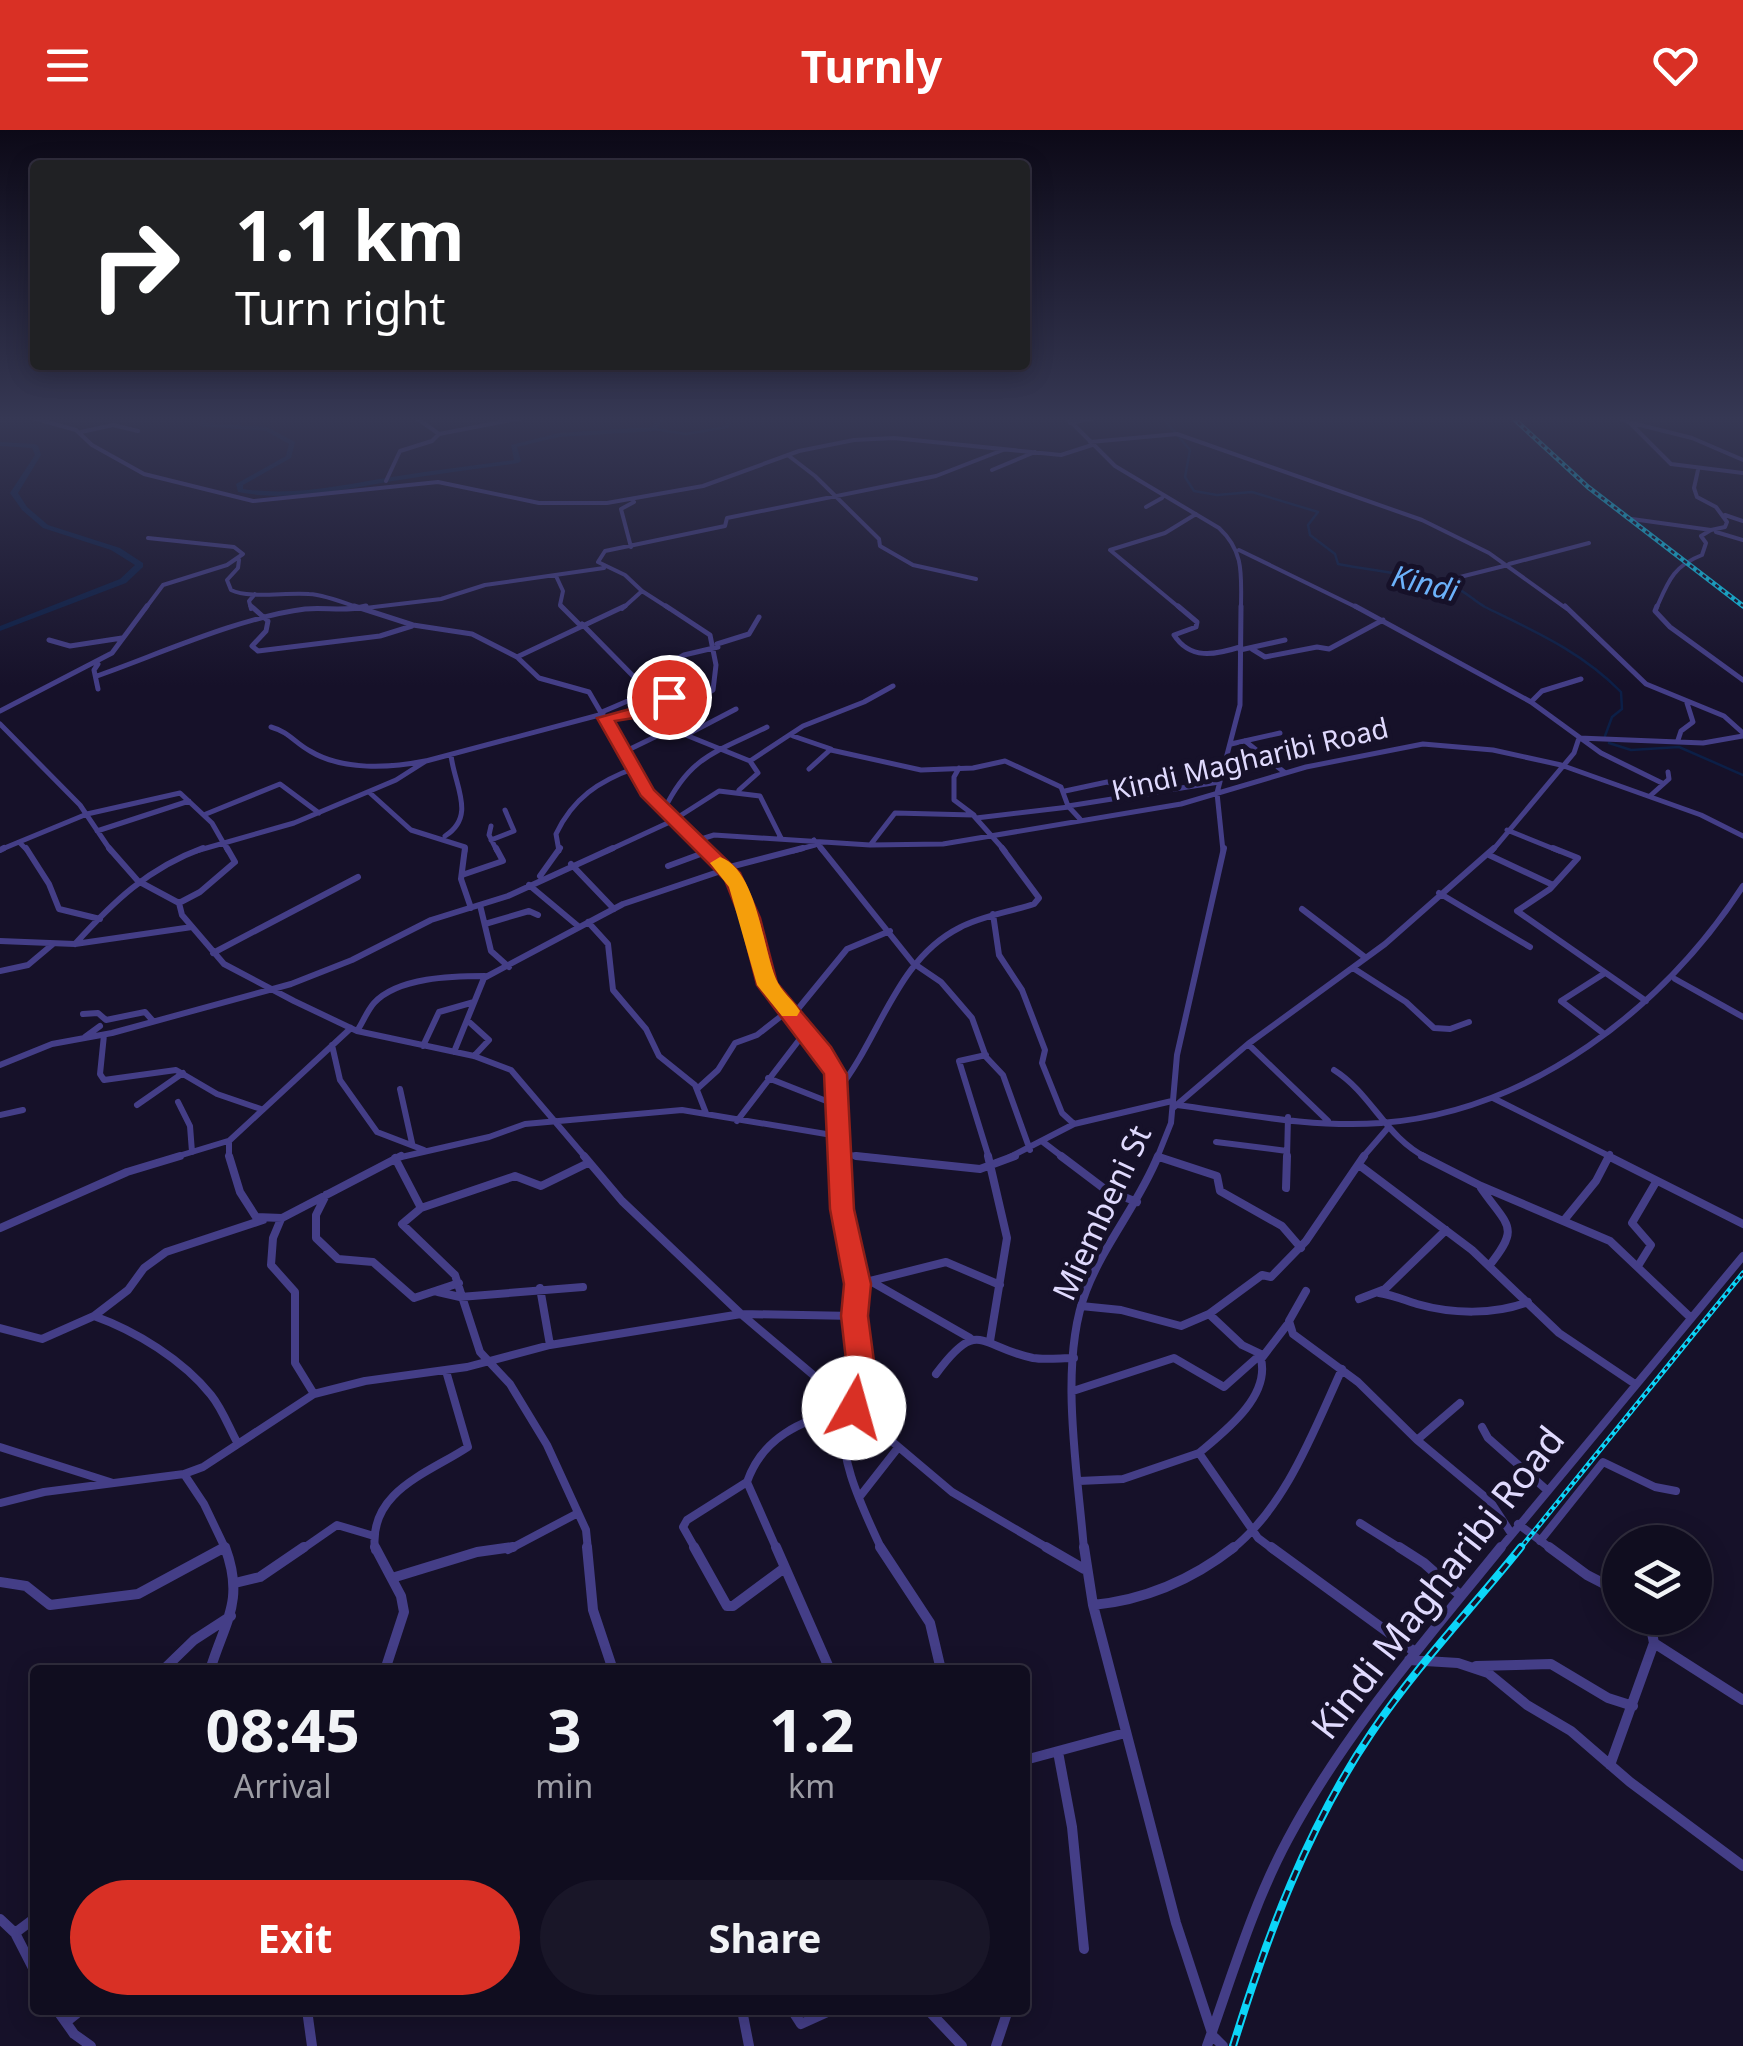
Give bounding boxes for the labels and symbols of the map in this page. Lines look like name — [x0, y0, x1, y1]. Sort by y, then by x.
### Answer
water label: Kindi — [1388, 555, 1464, 611]
pin — [627, 655, 712, 740]
street label: Kindi Magharibi Road — [1108, 708, 1392, 808]
street label: Miembeni St — [1041, 1118, 1160, 1307]
position arrow — [802, 1356, 906, 1460]
street label: Kindi Magharibi Road — [1298, 1415, 1575, 1749]

